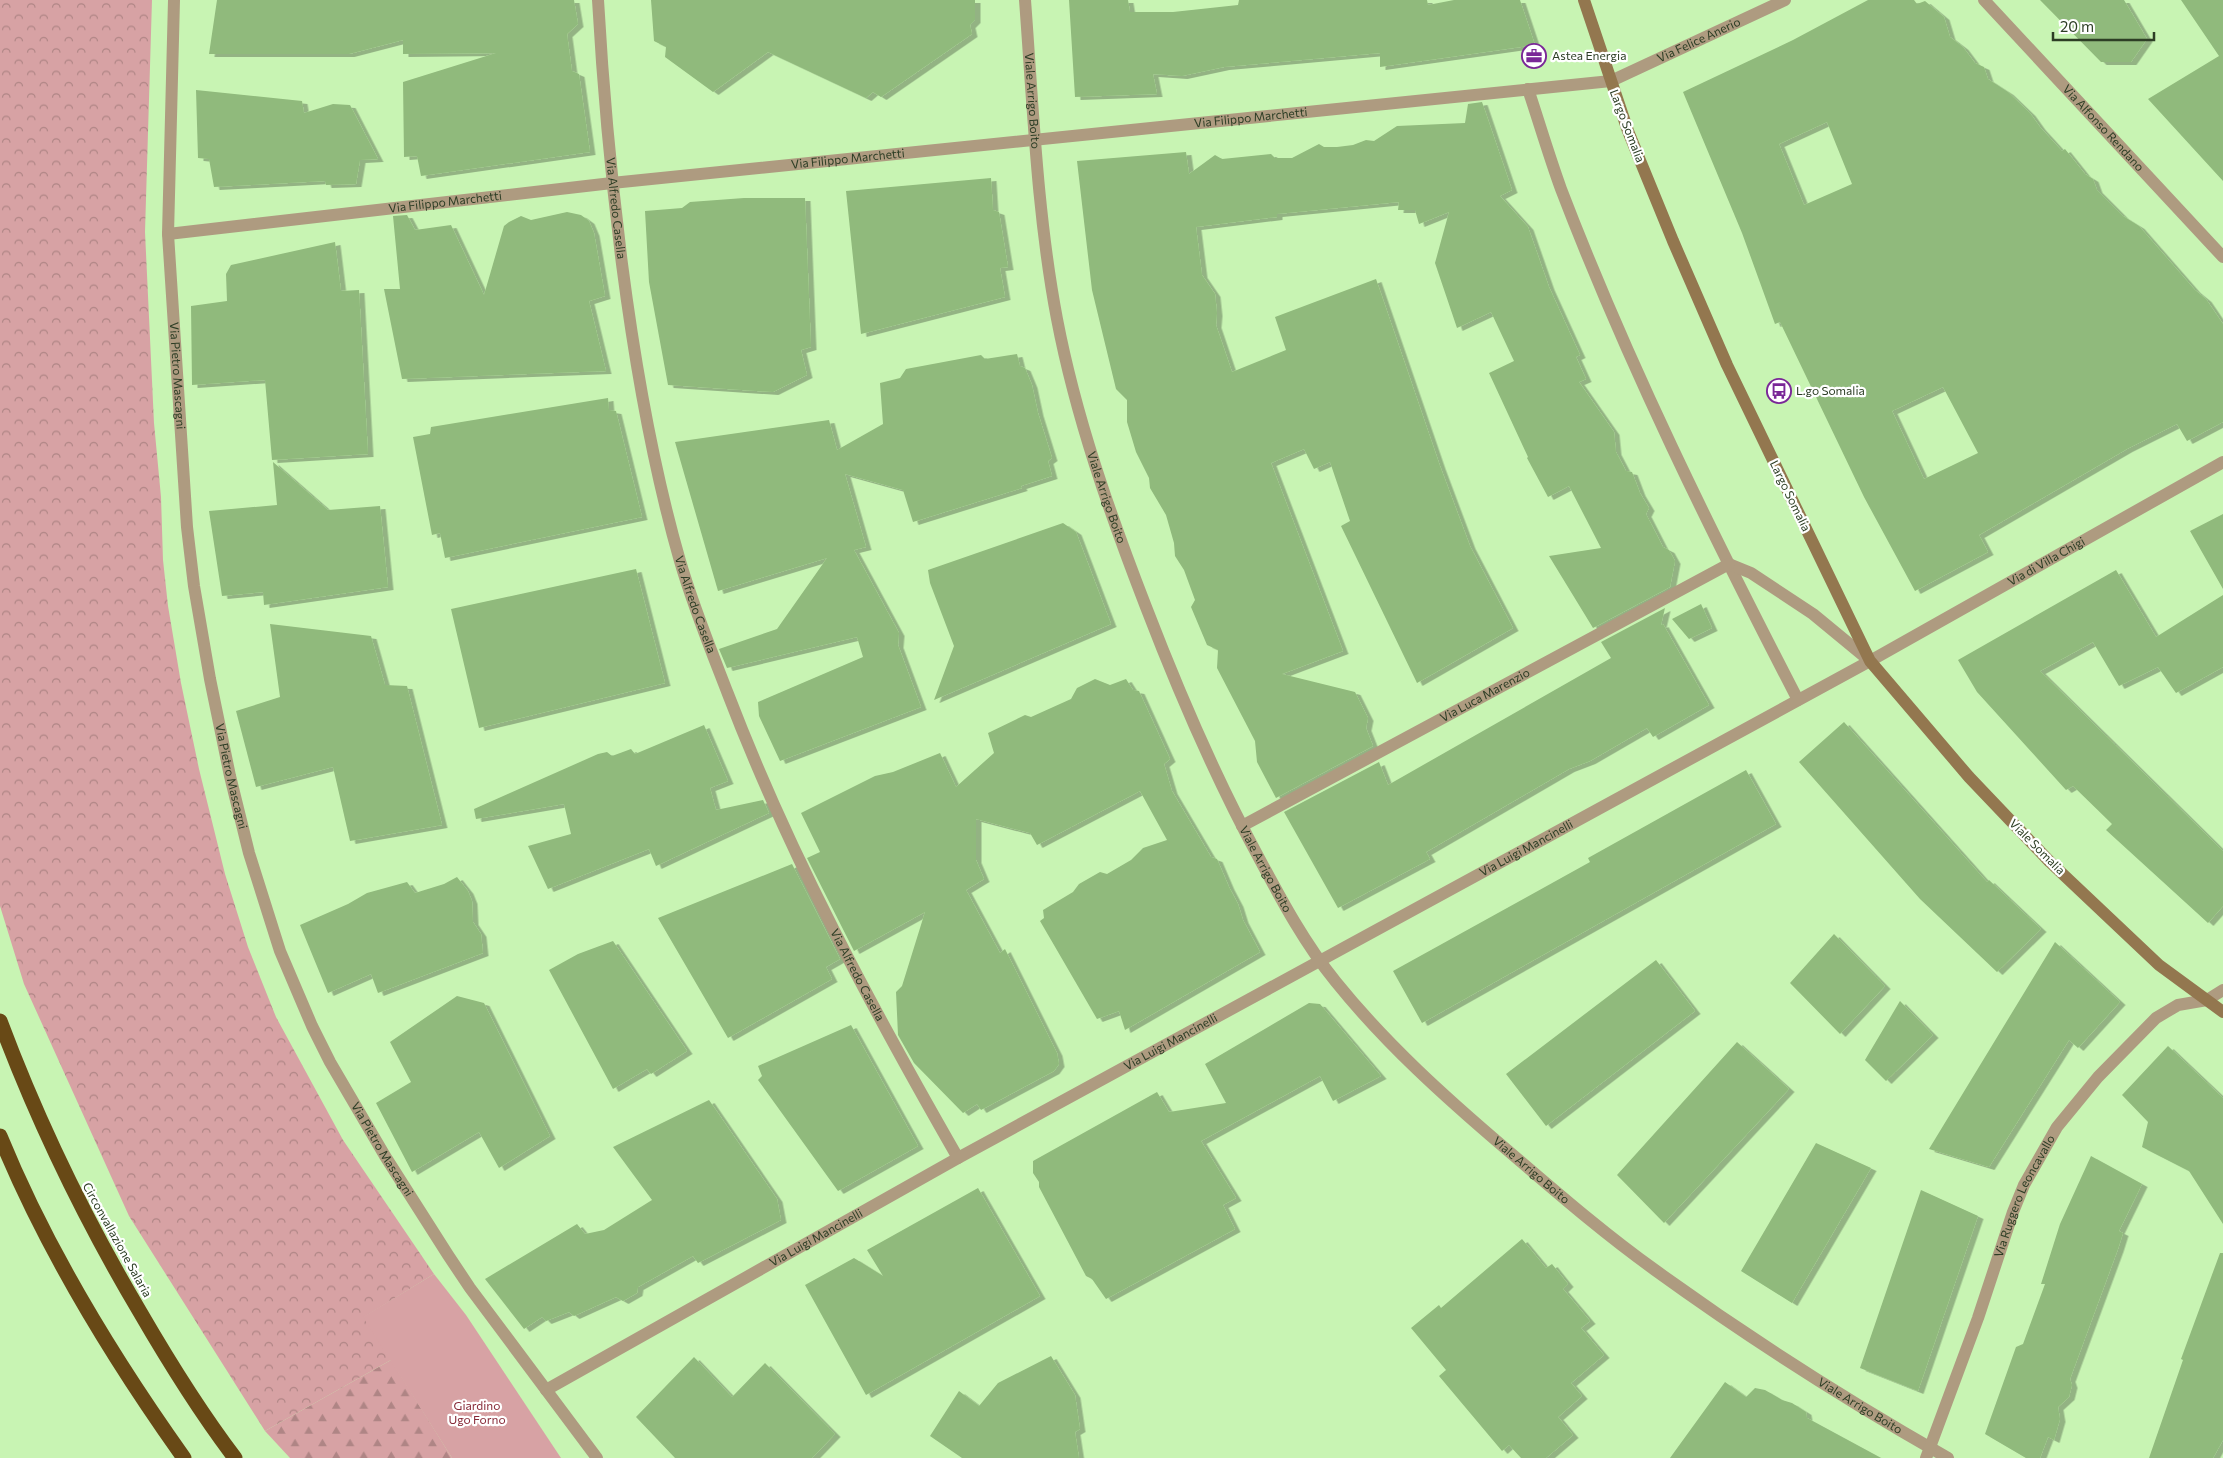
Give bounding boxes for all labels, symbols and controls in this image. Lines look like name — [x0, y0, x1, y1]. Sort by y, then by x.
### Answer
scale bar — [2053, 10, 2154, 42]
street label: Via Felice Anerio — [1655, 14, 1742, 65]
text: 20 m — [2060, 17, 2094, 35]
office icon: Astea Energia — [1521, 43, 1547, 69]
place label: Astea Energia — [1552, 48, 1626, 62]
street label: Viale Arrigo Boito — [1023, 52, 1044, 149]
street label: Via Alfonso Rendano — [2060, 81, 2147, 174]
street label: Largo Somalia — [1608, 87, 1648, 164]
street label: Via Filippo Marchetti — [1193, 104, 1308, 130]
street label: Via Filippo Marchetti — [790, 145, 905, 171]
street label: Via Alfredo Casella — [604, 157, 629, 260]
street label: Via Filippo Marchetti — [388, 188, 503, 215]
street label: Via Pietro Mascagni — [168, 321, 189, 430]
bus stop icon: L.go Somalia — [1766, 378, 1792, 404]
place label: L.go Somalia — [1796, 383, 1865, 397]
street label: Viale Arrigo Boito — [1085, 449, 1129, 545]
street label: Largo Somalia — [1768, 458, 1814, 533]
street label: Via di Villa Chigi — [2005, 533, 2087, 588]
street label: Via Alfredo Casella — [673, 554, 719, 655]
street label: Via Luca Marenzio — [1437, 665, 1532, 724]
street label: Via Pietro Mascagni — [213, 722, 251, 830]
street label: Via Luigi Mancinelli — [1477, 816, 1575, 879]
street label: Viale Somalia — [2007, 816, 2068, 877]
street label: Viale Arrigo Boito — [1237, 823, 1295, 914]
street label: Via Alfredo Casella — [828, 926, 888, 1023]
street label: Via Luigi Mancinelli — [1121, 1010, 1219, 1072]
street label: Via Pietro Mascagni — [349, 1099, 417, 1198]
street label: Via Ruggero Leoncavallo — [1991, 1132, 2057, 1259]
street label: Viale Arrigo Boito — [1491, 1133, 1573, 1206]
street label: Circonvallazione Salaria — [80, 1180, 155, 1299]
street label: Via Luigi Mancinelli — [767, 1205, 865, 1269]
street label: Viale Arrigo Boito — [1816, 1374, 1905, 1436]
park label: Giardino Ugo Forno — [448, 1398, 506, 1426]

